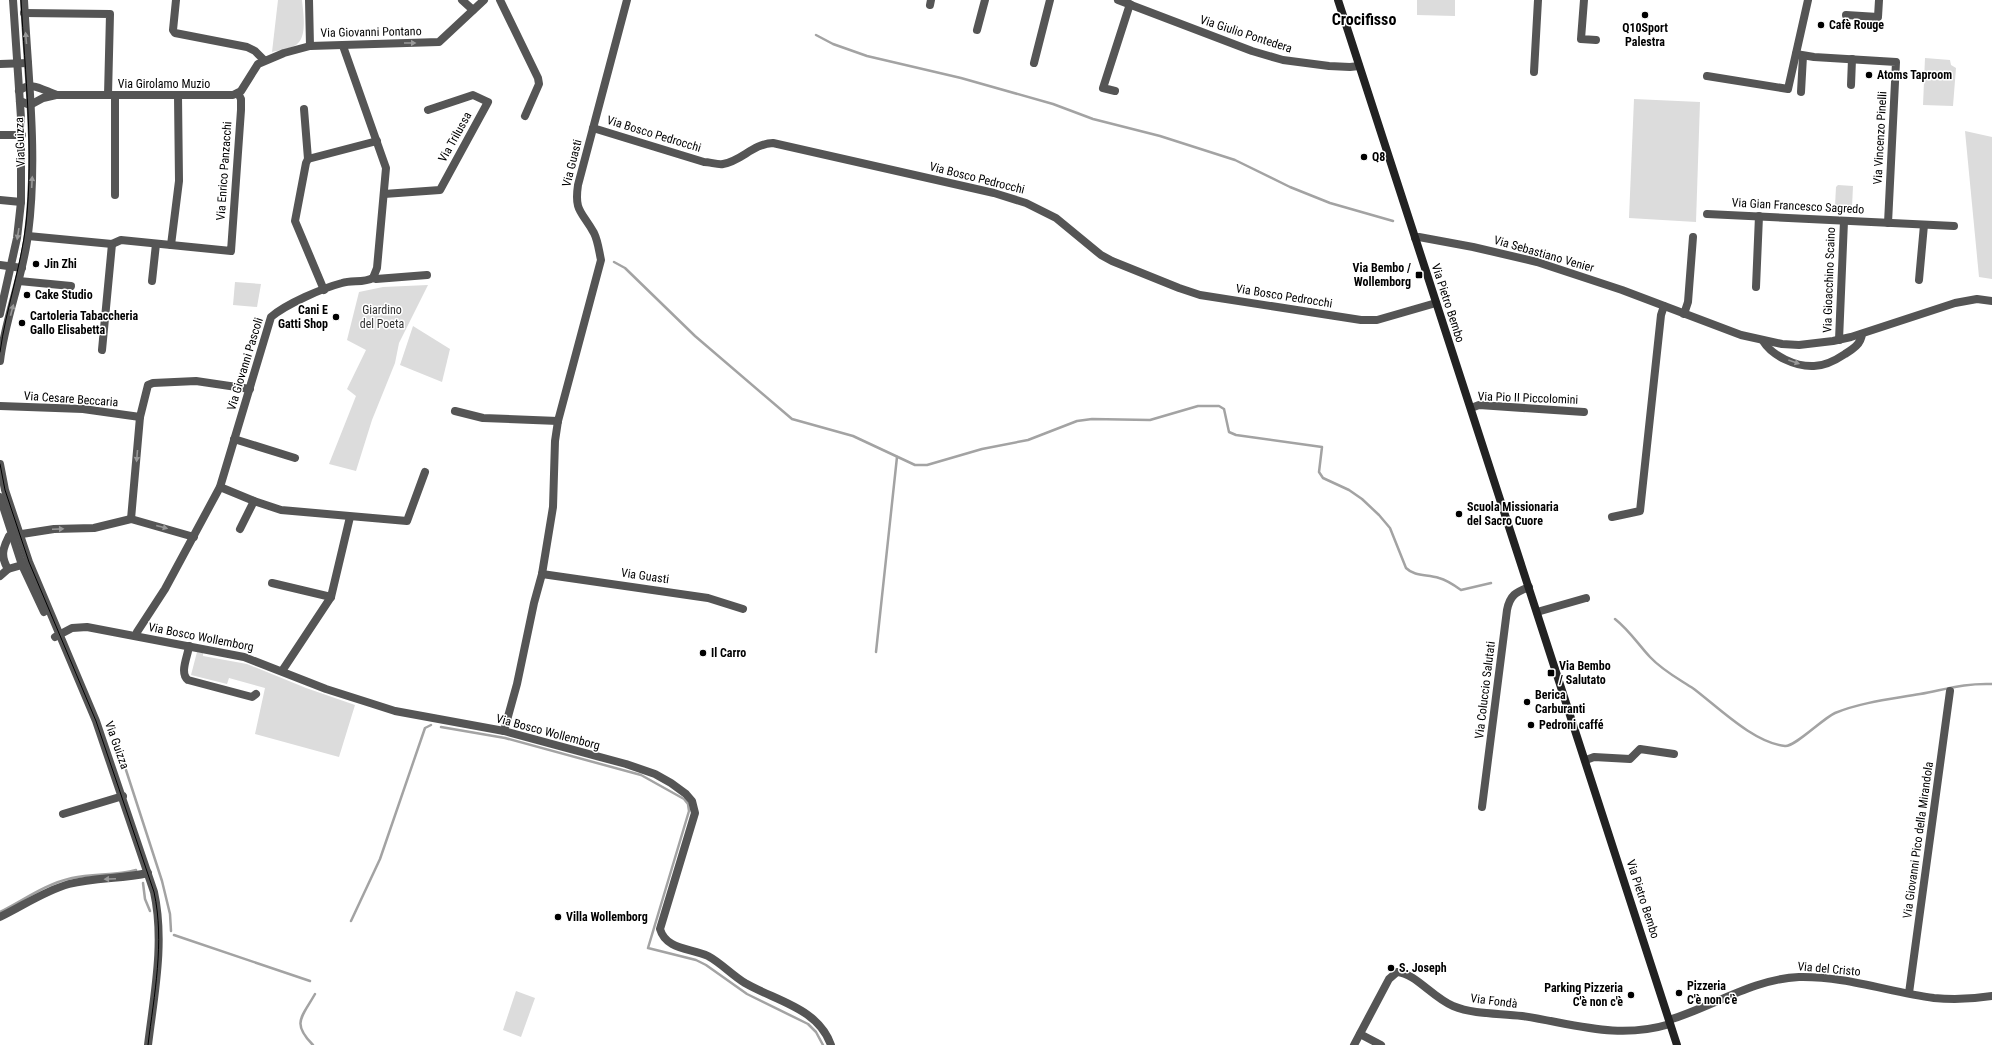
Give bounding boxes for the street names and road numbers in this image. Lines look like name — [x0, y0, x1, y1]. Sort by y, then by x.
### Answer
street label: Via Giulio Pontedera — [1198, 12, 1294, 56]
street label: Via Giovanni Pontano — [320, 24, 422, 40]
street label: Via Girolamo Muzio — [118, 77, 210, 91]
street label: Via Vincenzo Pinelli — [1871, 91, 1889, 185]
street label: Via Trilussa — [435, 109, 475, 165]
street label: Via Bosco Pedrocchi — [605, 113, 703, 155]
street label: Via Guizza — [12, 117, 28, 167]
street label: Via Enrico Panzacchi — [214, 121, 234, 221]
street label: Via Guasti — [559, 138, 585, 188]
street label: Via Bosco Pedrocchi — [928, 159, 1026, 197]
street label: Via Gian Francesco Sagredo — [1731, 196, 1865, 216]
street label: Via Gioacchino Scaino — [1820, 227, 1838, 333]
street label: Via Sebastiano Venier — [1492, 233, 1596, 275]
street label: Via Pietro Bembo — [1429, 262, 1467, 344]
street label: Via Bosco Pedrocchi — [1235, 281, 1333, 311]
street label: Via Giovanni Pascoli — [224, 316, 266, 412]
street label: Via Cesare Beccaria — [23, 389, 119, 409]
street label: Via Pio II Piccolomini — [1477, 389, 1579, 407]
street label: Via Guasti — [620, 566, 670, 586]
street label: Via Bosco Wollemborg — [147, 620, 255, 654]
street label: Via Coluccio Salutati — [1472, 640, 1498, 740]
street label: Via Bosco Wollemborg — [495, 711, 602, 753]
street label: Via Guizza — [102, 719, 132, 771]
street label: Via Giovanni Pico della Mirandola — [1900, 760, 1936, 919]
street label: Via Pietro Bembo — [1624, 858, 1662, 940]
street label: Via del Cristo — [1797, 959, 1861, 979]
street label: Via Fondà — [1470, 991, 1519, 1011]

